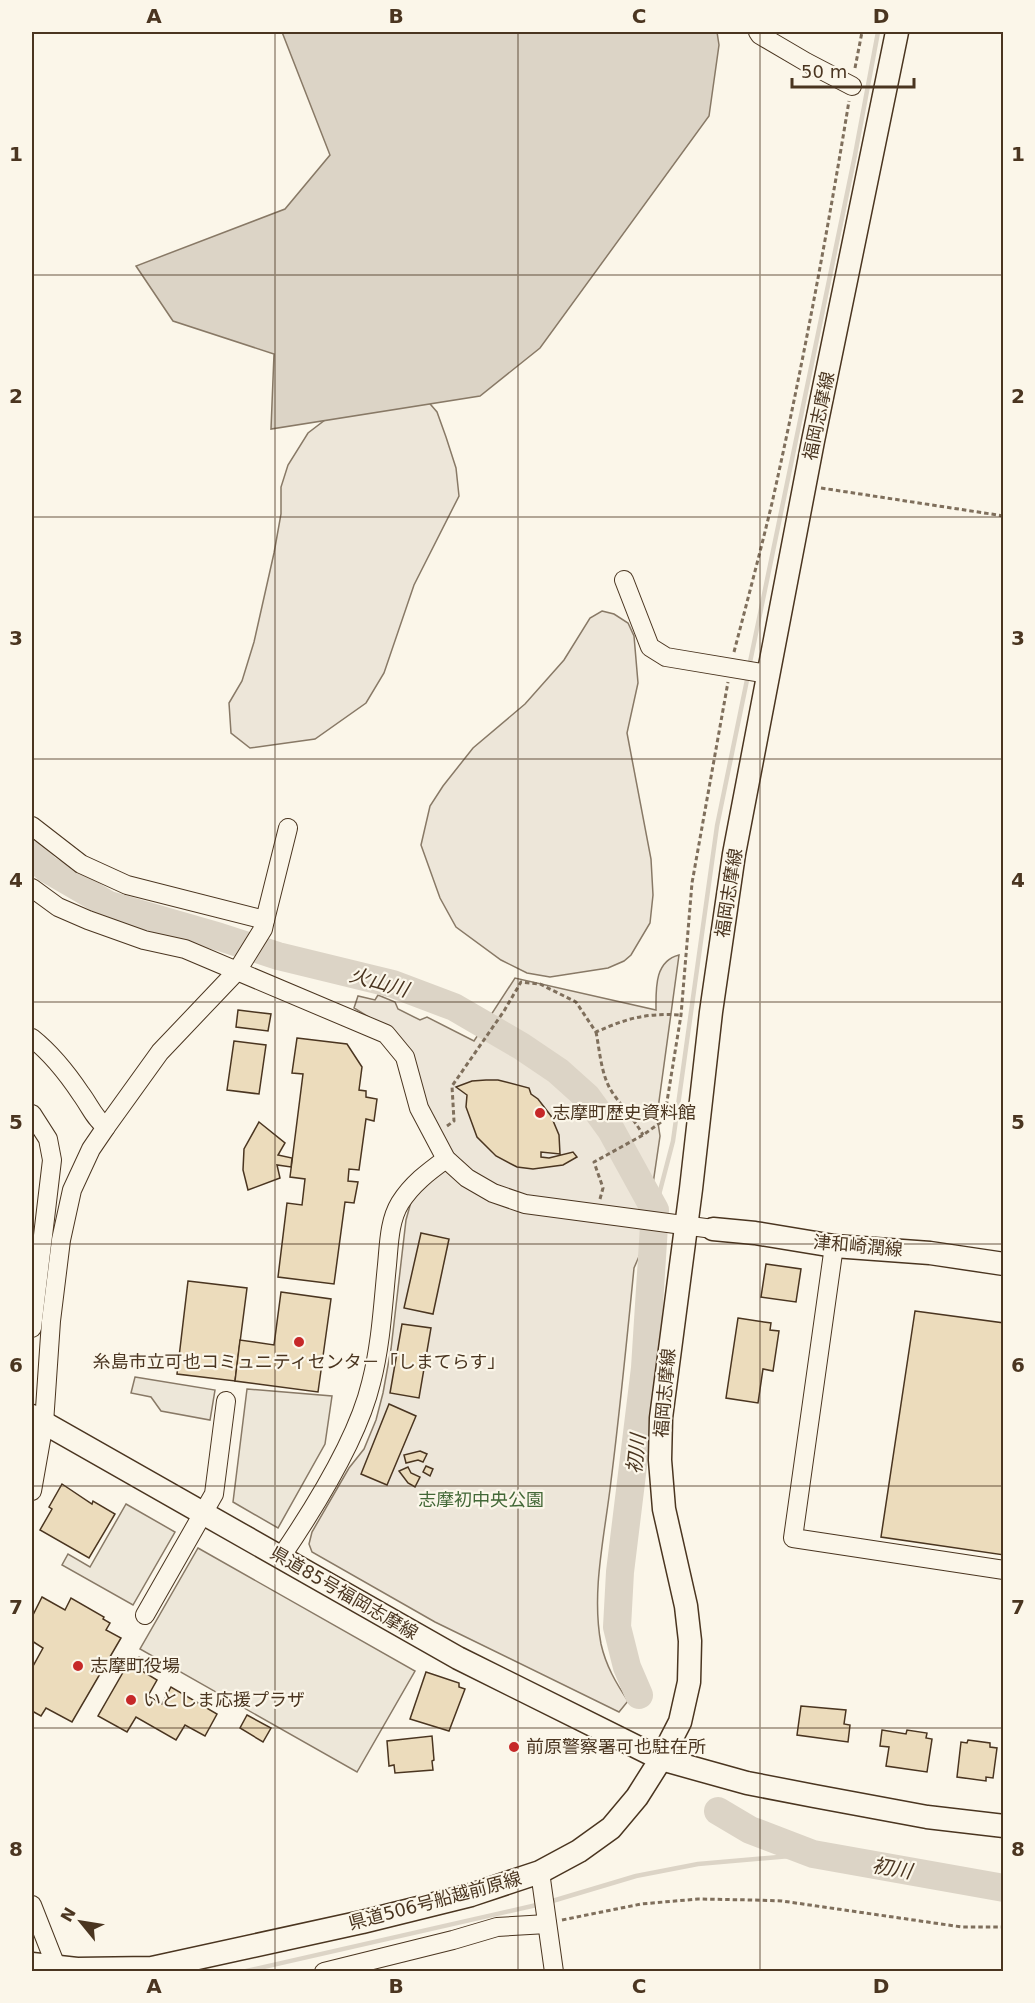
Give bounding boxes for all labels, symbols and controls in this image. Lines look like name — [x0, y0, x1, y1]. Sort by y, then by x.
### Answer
text: A — [146, 4, 162, 28]
text: B — [388, 4, 404, 28]
text: C — [632, 4, 646, 28]
text: D — [873, 4, 889, 28]
scale bar — [792, 51, 914, 89]
text: 50 m — [801, 61, 847, 82]
text: 1 — [9, 142, 23, 166]
text: 1 — [1011, 142, 1025, 166]
street label: 福岡志摩線 — [799, 370, 838, 462]
text: 2 — [9, 384, 23, 408]
text: 2 — [1011, 384, 1025, 408]
text: 3 — [9, 626, 23, 650]
text: 3 — [1011, 626, 1025, 650]
street label: 福岡志摩線 — [711, 847, 746, 939]
text: 4 — [9, 868, 23, 892]
text: 4 — [1011, 868, 1025, 892]
water label: 火山川 — [347, 962, 413, 1002]
place label: 志摩町歴史資料館 — [552, 1102, 696, 1123]
marker: 志摩町歴史資料館 — [533, 1106, 547, 1120]
text: 5 — [9, 1110, 23, 1134]
text: 5 — [1011, 1110, 1025, 1134]
street label: 津和崎潤線 — [812, 1231, 904, 1260]
marker: 糸島市立可也コミュニティセンタ－「しまてらす」 — [292, 1335, 306, 1349]
street label: 福岡志摩線 — [650, 1347, 679, 1439]
place label: 糸島市立可也コミュニティセンタ－「しまてらす」 — [93, 1351, 505, 1372]
text: 6 — [9, 1353, 23, 1377]
text: 6 — [1011, 1353, 1025, 1377]
water label: 初川 — [622, 1431, 650, 1475]
park label: 志摩初中央公園 — [418, 1489, 544, 1510]
street label: 県道85号福岡志摩線 — [267, 1542, 422, 1643]
text: 7 — [9, 1595, 23, 1619]
text: 7 — [1011, 1595, 1025, 1619]
place label: 志摩町役場 — [90, 1655, 180, 1676]
marker: 志摩町役場 — [71, 1659, 85, 1673]
place label: いとしま応援プラザ — [143, 1689, 305, 1710]
marker: いとしま応援プラザ — [124, 1693, 138, 1707]
place label: 前原警察署可也駐在所 — [526, 1736, 706, 1757]
marker: 前原警察署可也駐在所 — [507, 1740, 521, 1754]
text: 8 — [9, 1837, 23, 1861]
text: 8 — [1011, 1837, 1025, 1861]
water label: 初川 — [870, 1853, 916, 1884]
street label: 県道506号船越前原線 — [346, 1867, 524, 1934]
north arrow — [51, 1892, 111, 1952]
text: N — [57, 1904, 80, 1925]
text: A — [146, 1974, 162, 1998]
text: B — [388, 1974, 404, 1998]
text: C — [632, 1974, 646, 1998]
text: D — [873, 1974, 889, 1998]

